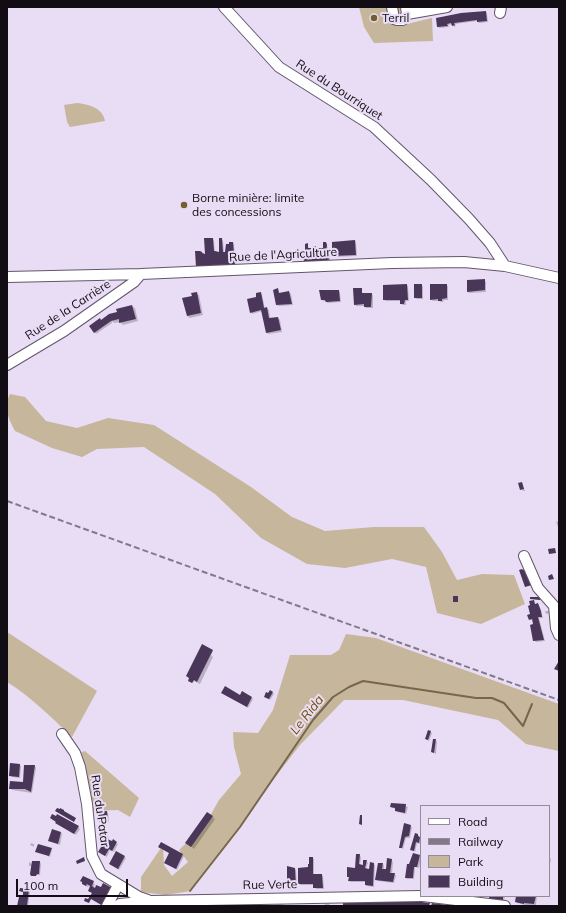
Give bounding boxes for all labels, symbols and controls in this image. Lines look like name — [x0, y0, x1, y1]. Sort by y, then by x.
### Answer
place label: Terril — [382, 11, 409, 25]
marker: Terril — [369, 13, 379, 23]
street label: Rue du Bourriquet — [293, 57, 385, 123]
place label: Borne minière: limite des concessions — [192, 191, 304, 219]
marker: Borne minière: limite des concessions — [179, 200, 189, 210]
street label: Rue de l'Agriculture — [229, 245, 337, 265]
street label: Rue de la Carrière — [23, 277, 113, 343]
water label: Le Rida — [287, 692, 327, 738]
street label: Rue du Patar — [88, 774, 112, 848]
legend — [420, 805, 550, 897]
text: Road — [458, 814, 487, 829]
text: Railway — [458, 834, 503, 849]
text: Park — [458, 854, 483, 869]
scale bar — [18, 871, 130, 897]
text: Building — [458, 874, 503, 889]
street label: Rue Verte — [243, 877, 297, 893]
text: 100 m — [23, 878, 58, 893]

